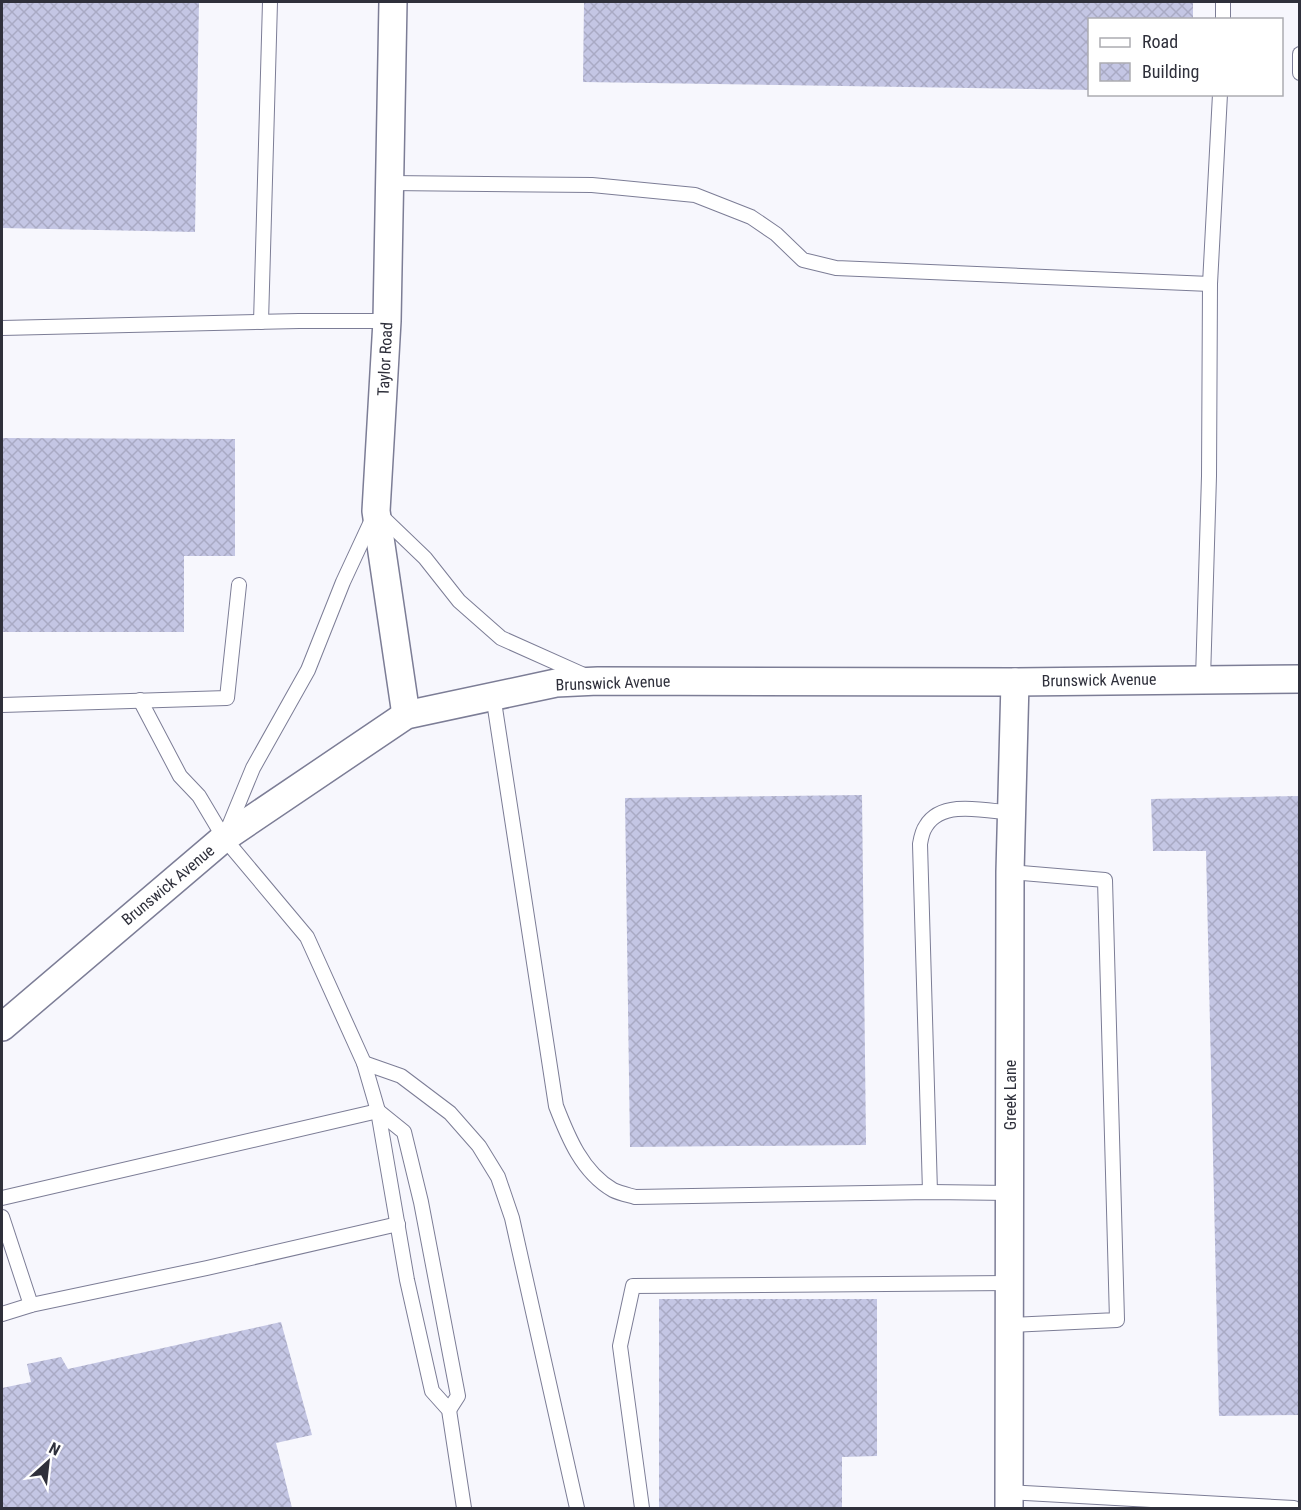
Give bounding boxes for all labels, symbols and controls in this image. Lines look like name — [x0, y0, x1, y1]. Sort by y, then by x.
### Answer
legend — [1088, 18, 1283, 96]
text: Road — [1142, 31, 1178, 52]
text: Building — [1142, 61, 1199, 82]
street label: Taylor Road — [374, 322, 396, 396]
street label: Brunswick Avenue — [1041, 669, 1157, 691]
street label: Brunswick Avenue — [555, 672, 671, 694]
street label: Brunswick Avenue — [118, 841, 218, 929]
street label: Greek Lane — [1001, 1060, 1020, 1130]
north arrow — [18, 1432, 78, 1492]
text: N — [46, 1438, 63, 1460]

